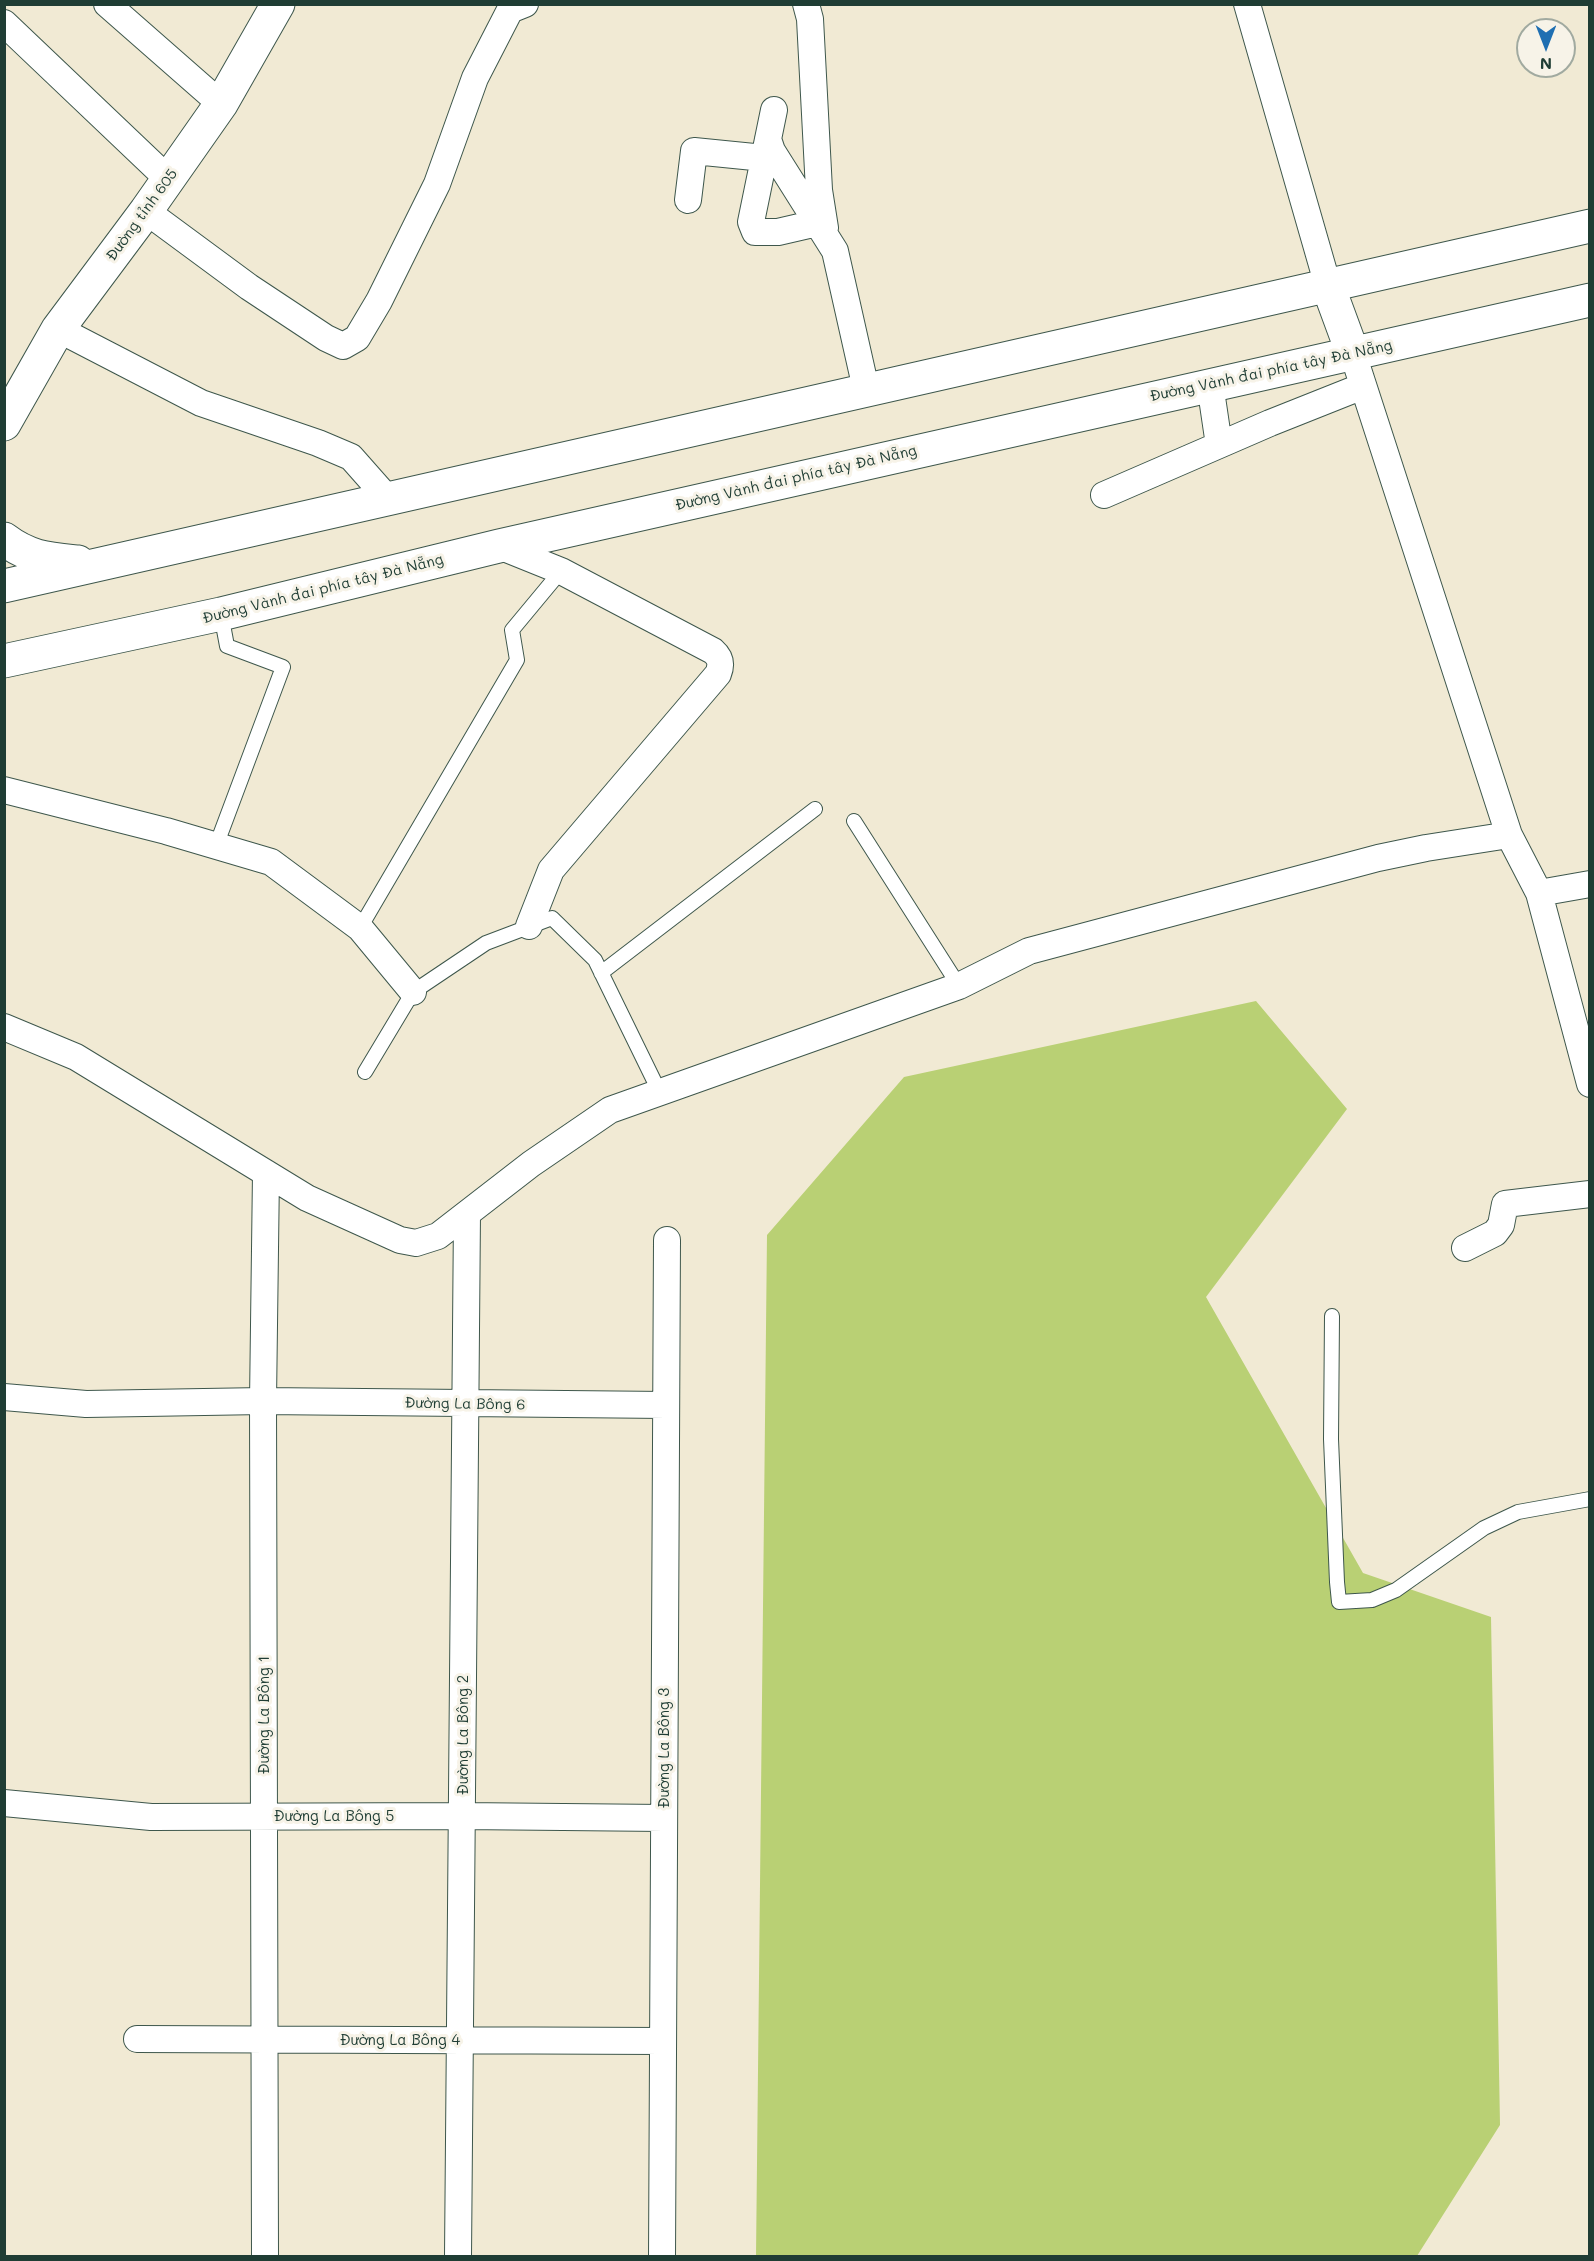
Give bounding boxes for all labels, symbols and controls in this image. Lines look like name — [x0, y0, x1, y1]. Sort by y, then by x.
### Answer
north arrow — [1516, 18, 1576, 78]
text: N — [1540, 54, 1552, 75]
street label: Đường tỉnh 605 — [102, 165, 182, 265]
street label: Đường Vành đai phía tây Đà Nẵng — [1148, 336, 1394, 406]
street label: Đường Vành đai phía tây Đà Nẵng — [673, 441, 919, 515]
street label: Đường Vành đai phía tây Đà Nẵng — [201, 550, 445, 628]
street label: Đường La Bông 6 — [404, 1394, 526, 1414]
street label: Đường La Bông 1 — [255, 1656, 273, 1774]
street label: Đường La Bông 2 — [454, 1675, 472, 1795]
street label: Đường La Bông 3 — [655, 1688, 673, 1808]
street label: Đường La Bông 5 — [274, 1807, 394, 1825]
street label: Đường La Bông 4 — [340, 2031, 460, 2049]

